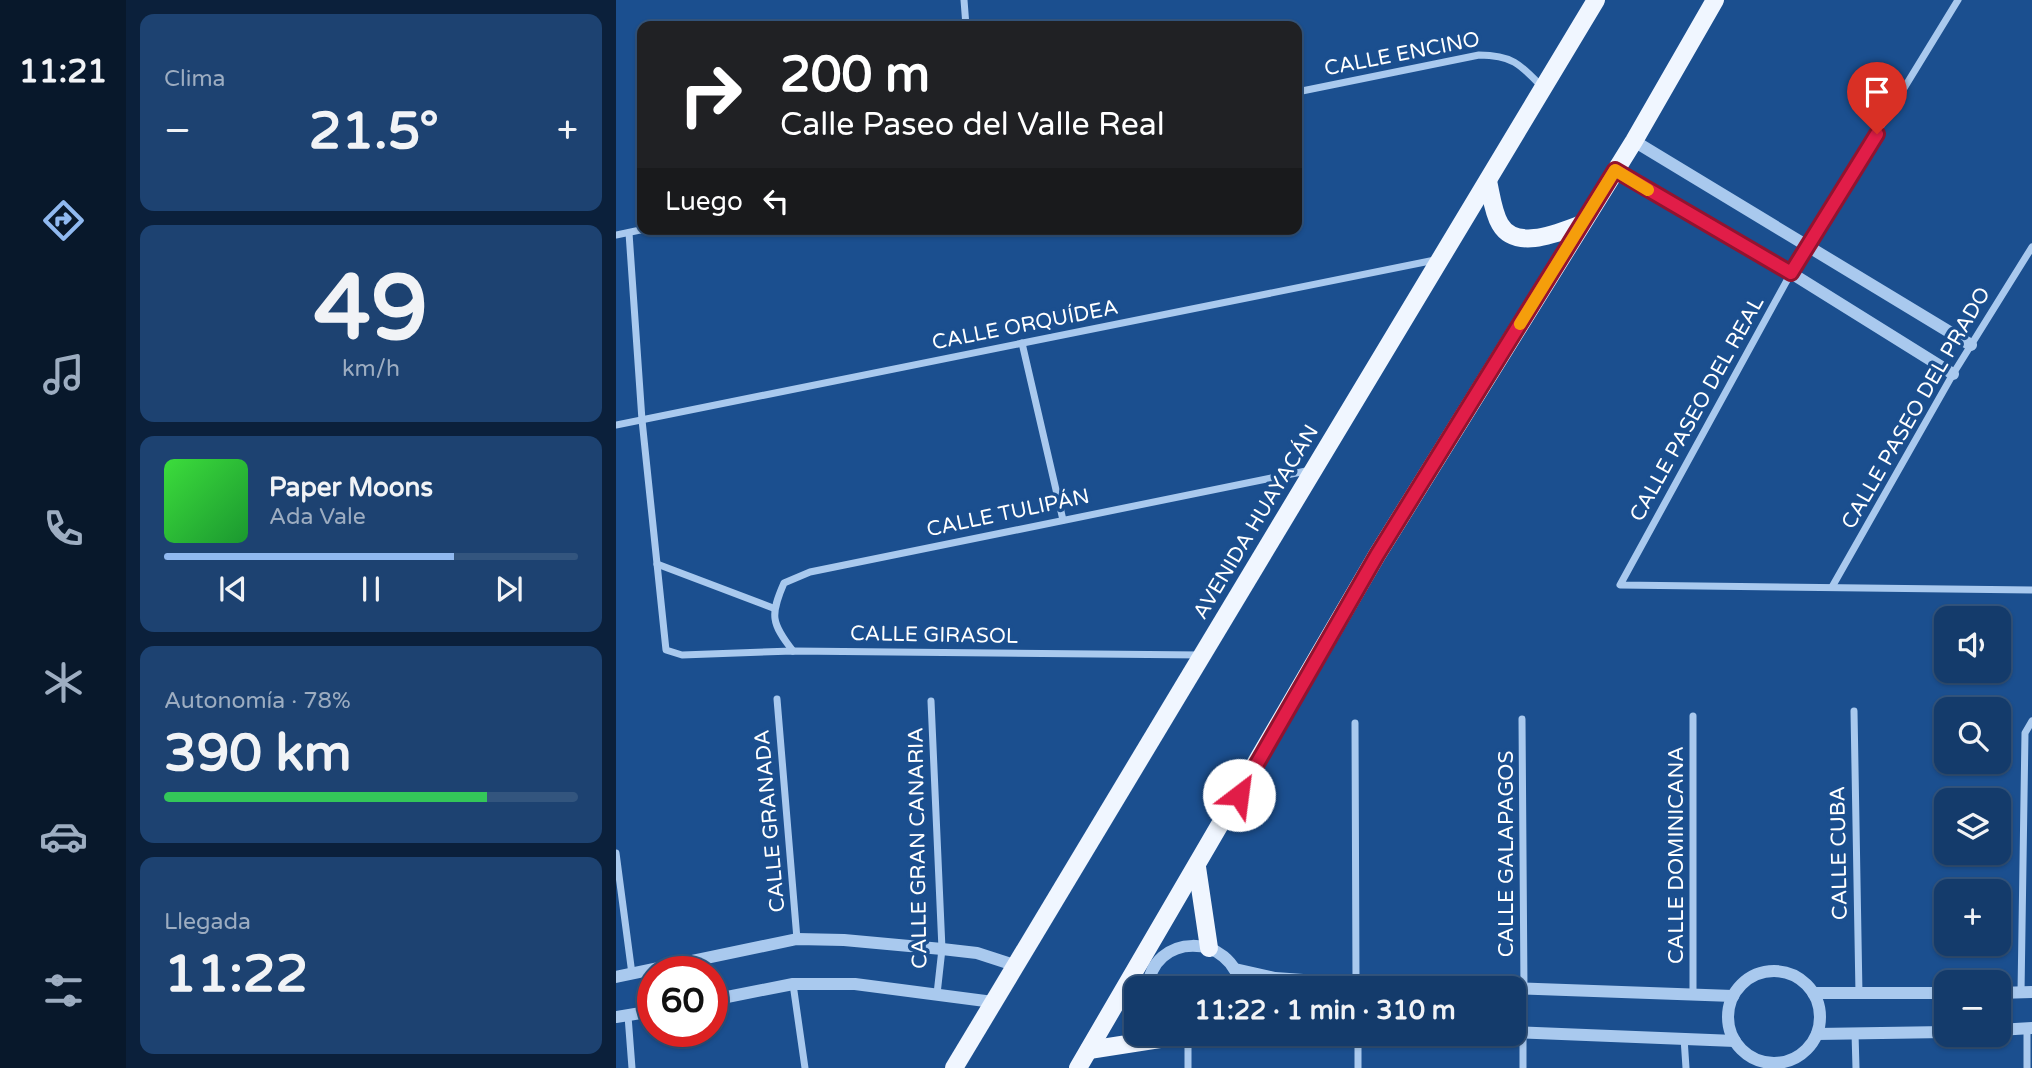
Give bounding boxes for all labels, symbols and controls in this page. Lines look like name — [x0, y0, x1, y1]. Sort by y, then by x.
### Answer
street label: CALLE ENCINO — [1322, 27, 1482, 81]
text: 200 m — [780, 46, 930, 105]
icon: right — [665, 49, 756, 140]
text: 11:21 — [19, 53, 107, 91]
pin — [1847, 62, 1907, 134]
text: Clima — [164, 65, 225, 93]
icon: arrive — [1858, 73, 1896, 111]
text: 21.5° — [309, 100, 439, 163]
text: Calle Paseo del Valle Real — [780, 106, 1165, 144]
text: − — [164, 108, 191, 154]
text: + — [557, 108, 578, 154]
icon: left — [757, 182, 795, 220]
text: Luego — [665, 186, 743, 217]
icon: directions — [39, 196, 88, 245]
text: 49 — [314, 254, 428, 364]
street label: CALLE PASEO DEL PRADO — [1836, 283, 1996, 533]
street label: CALLE PASEO DEL REAL — [1625, 292, 1769, 526]
street label: CALLE ORQUÍDEA — [930, 295, 1120, 355]
icon: music — [39, 350, 88, 399]
text: km/h — [342, 355, 400, 383]
street label: AVENIDA HUAYACÁN — [1188, 420, 1324, 624]
text: Paper Moons — [269, 472, 433, 503]
street label: CALLE TULIPÁN — [924, 484, 1092, 542]
text: Ada Vale — [269, 503, 366, 531]
icon: phone — [39, 504, 88, 553]
icon: previous — [214, 570, 252, 608]
icon: pause — [352, 570, 390, 608]
icon: next — [490, 570, 528, 608]
map controls — [1934, 606, 2011, 1047]
button: sound — [1934, 606, 2011, 683]
street label: CALLE GIRASOL — [850, 621, 1018, 649]
icon: climate — [39, 658, 88, 707]
text: Autonomía · 78% — [164, 687, 351, 715]
button: search — [1934, 697, 2011, 774]
text: 390 km — [164, 722, 352, 785]
street label: CALLE GRAN CANARIA — [903, 727, 933, 969]
street label: CALLE GRANADA — [750, 729, 790, 913]
street label: CALLE DOMINICANA — [1664, 746, 1689, 964]
street label: CALLE GALAPAGOS — [1494, 751, 1519, 957]
position arrow — [1202, 758, 1276, 832]
street label: CALLE CUBA — [1825, 786, 1853, 920]
button: layers — [1934, 788, 2011, 865]
icon: car — [39, 812, 88, 861]
button: + — [1934, 879, 2011, 956]
text: Llegada — [164, 908, 251, 936]
text: 11:22 — [164, 943, 308, 1006]
speed limit sign: 60 — [637, 956, 728, 1047]
icon: filters — [39, 966, 88, 1015]
button: − — [1934, 970, 2011, 1047]
text: 11:22 · 1 min · 310 m — [1194, 995, 1456, 1026]

